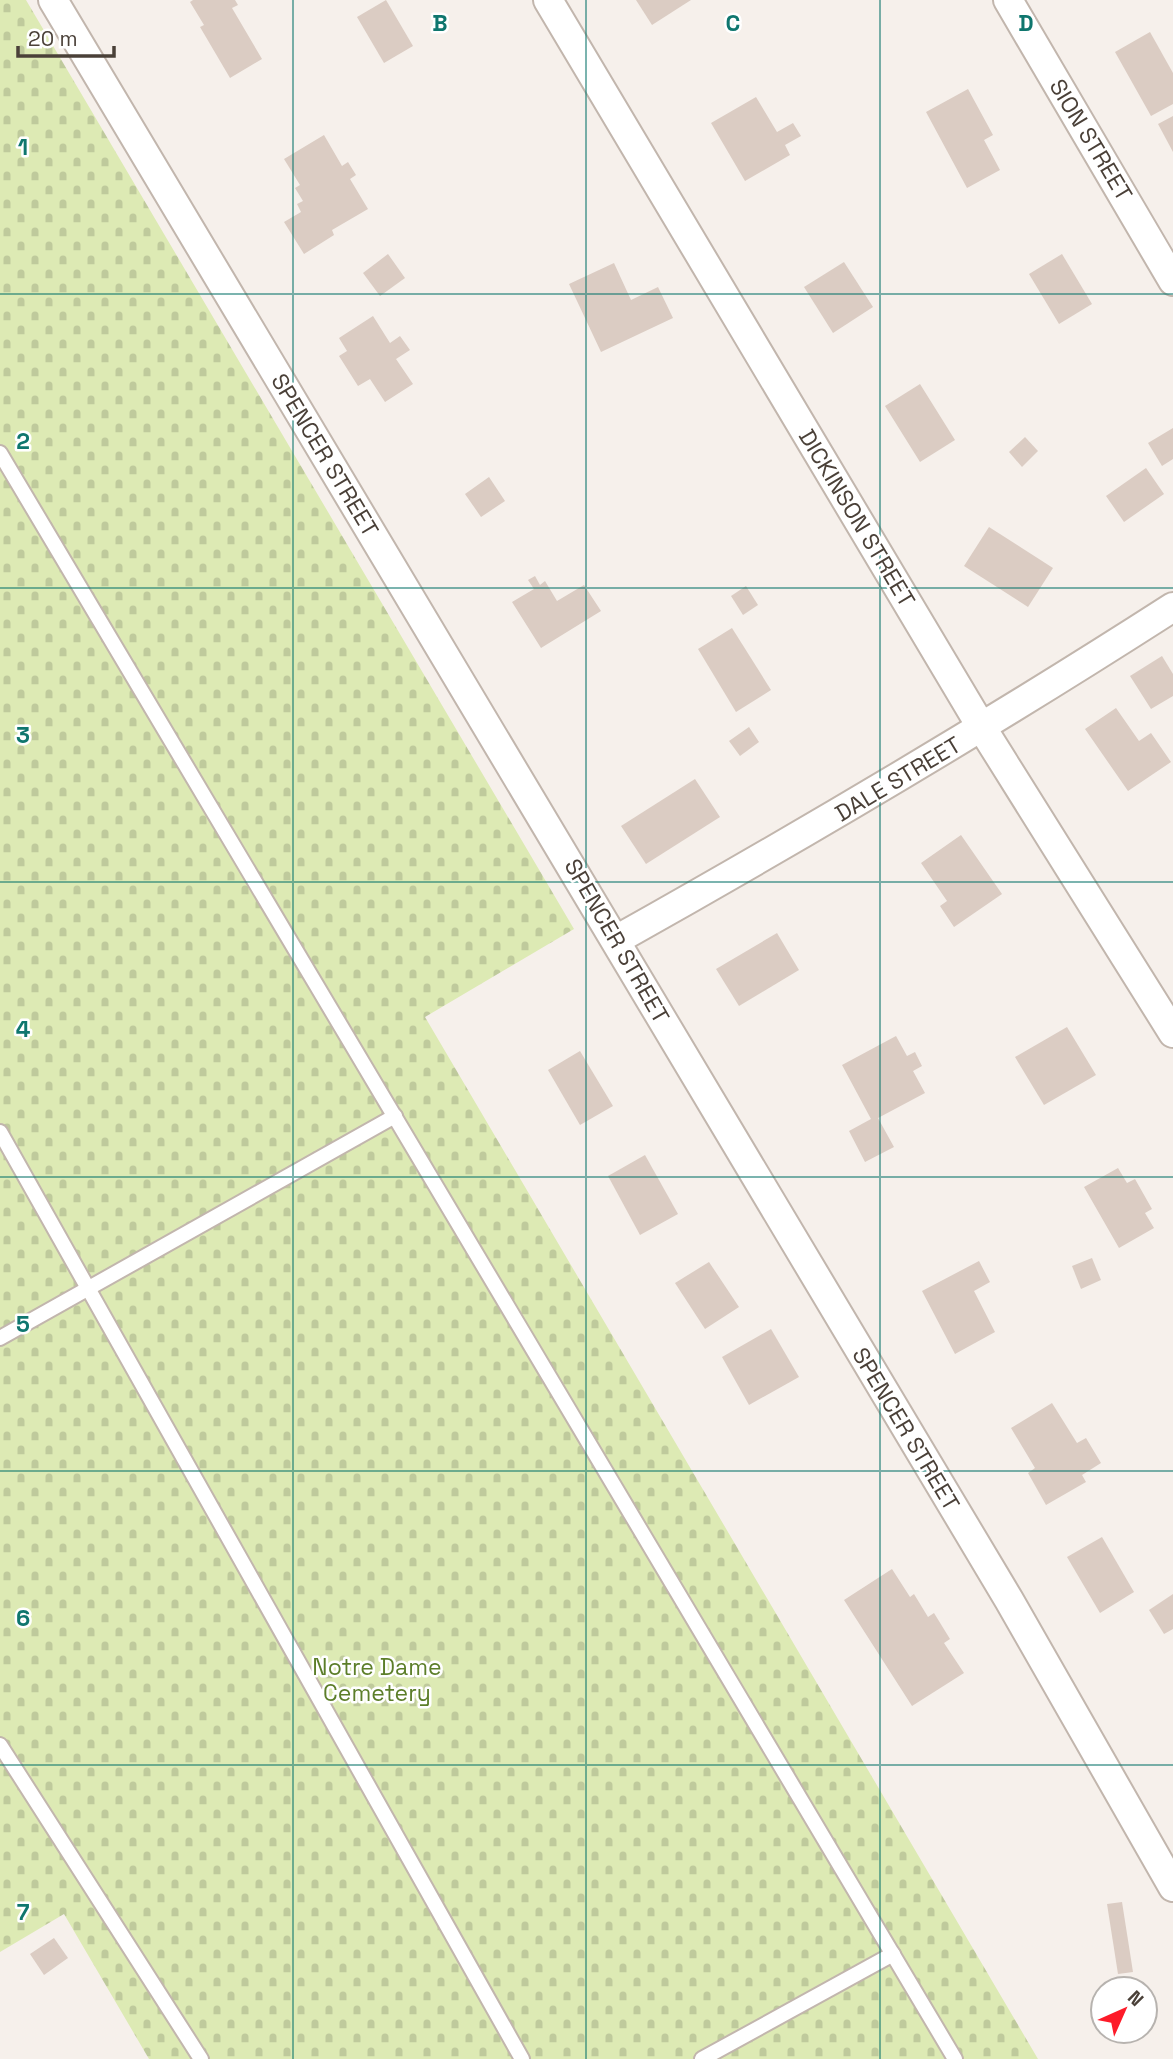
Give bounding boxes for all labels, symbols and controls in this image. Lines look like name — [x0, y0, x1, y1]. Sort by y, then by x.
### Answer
text: B — [432, 8, 448, 38]
text: C — [726, 8, 740, 38]
text: D — [1018, 8, 1034, 38]
scale bar — [18, 14, 114, 58]
text: 20 m — [28, 25, 78, 52]
street label: SION STREET — [1043, 73, 1139, 207]
text: 1 — [18, 132, 28, 162]
street label: SPENCER STREET — [264, 368, 386, 542]
street label: DICKINSON STREET — [792, 424, 922, 612]
text: 2 — [16, 426, 30, 456]
text: 3 — [16, 720, 30, 750]
street label: DALE STREET — [830, 730, 966, 828]
street label: SPENCER STREET — [558, 853, 676, 1029]
text: 4 — [16, 1014, 31, 1044]
text: 5 — [16, 1309, 30, 1339]
street label: SPENCER STREET — [845, 1342, 967, 1516]
text: 6 — [16, 1603, 30, 1633]
park label: Notre Dame Cemetery — [312, 1652, 442, 1708]
text: 7 — [17, 1897, 30, 1927]
north arrow — [1089, 1975, 1159, 2045]
text: N — [1122, 1985, 1149, 2012]

